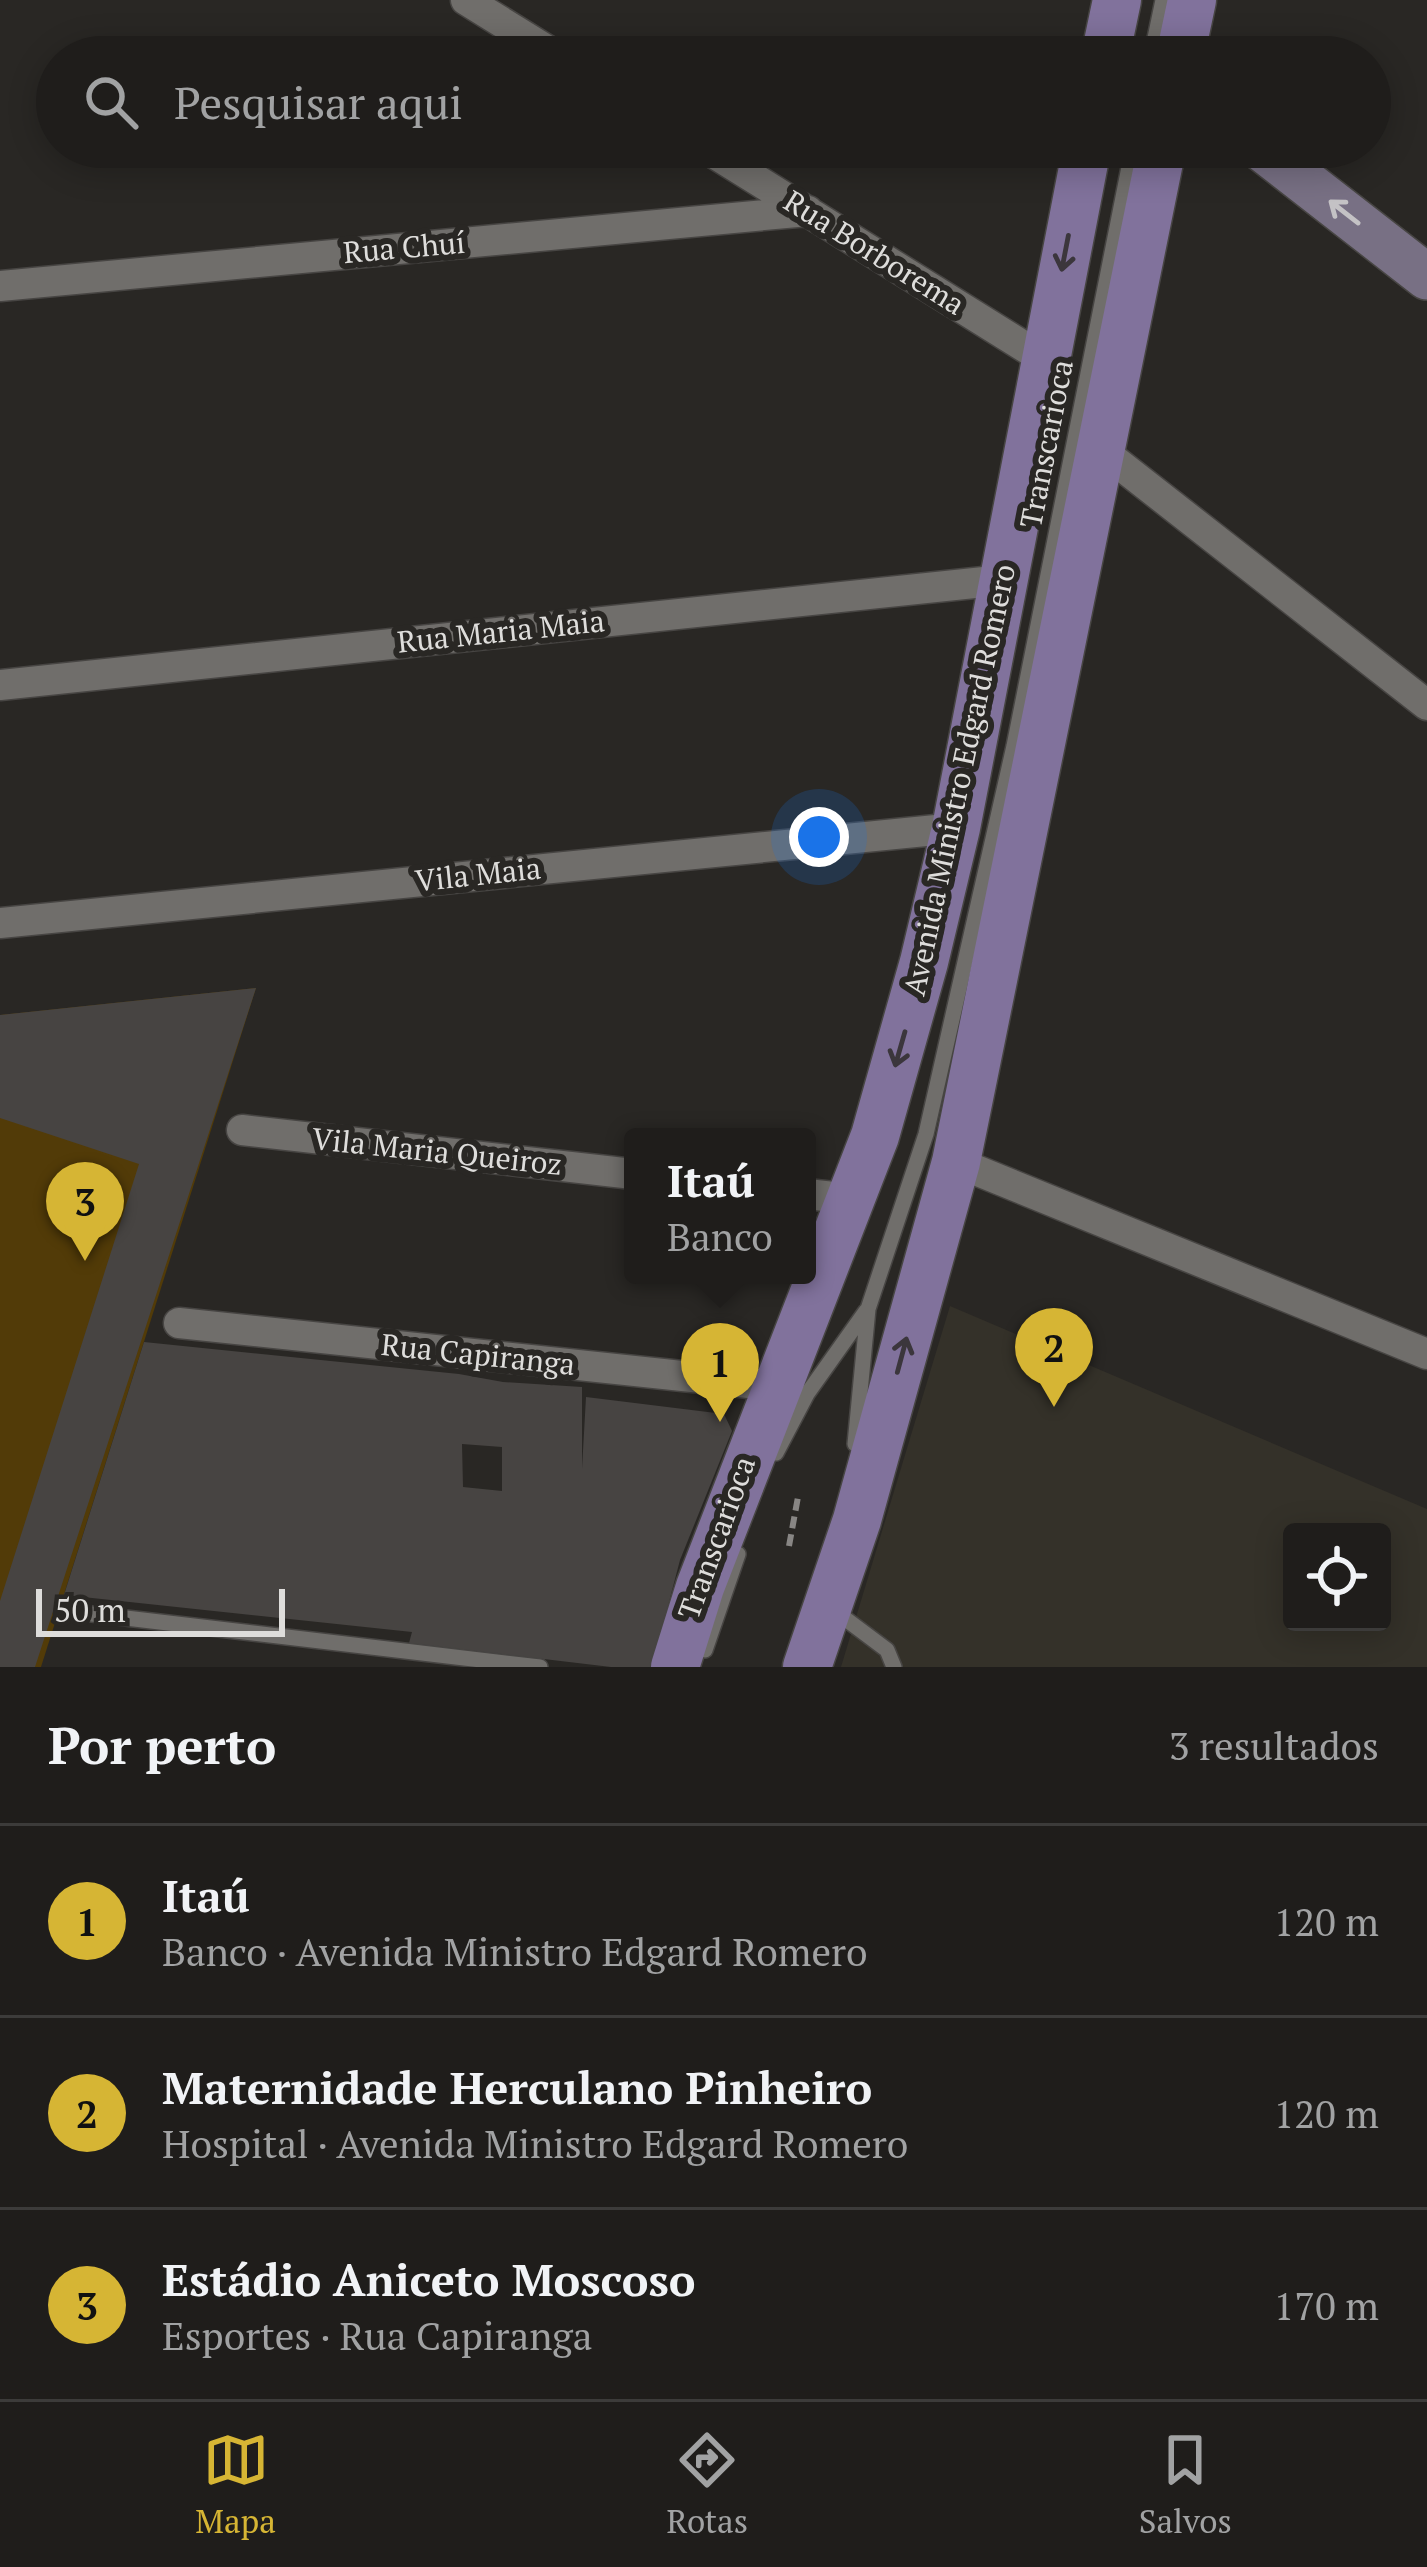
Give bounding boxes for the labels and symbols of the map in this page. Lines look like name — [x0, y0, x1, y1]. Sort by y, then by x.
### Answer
street label: Rua Borborema — [777, 181, 972, 324]
one-way arrow — [1328, 199, 1360, 226]
street label: Rua Chuí — [341, 222, 466, 272]
one-way arrow — [1053, 233, 1075, 272]
street label: Transcarioca — [1010, 356, 1082, 531]
street label: Avenida Ministro Edgard Romero — [894, 560, 1024, 999]
street label: Rua Maria Maia — [395, 600, 607, 662]
your location — [789, 807, 849, 867]
street label: Vila Maia — [413, 848, 543, 901]
one-way arrow — [887, 1029, 909, 1067]
street label: Vila Maria Queiroz — [310, 1118, 564, 1184]
pin: 3 — [46, 1162, 124, 1261]
pin: 2 — [1015, 1308, 1093, 1407]
pin: 1 — [681, 1323, 759, 1422]
street label: Rua Capiranga — [379, 1324, 577, 1384]
one-way arrow — [893, 1336, 915, 1374]
street label: Transcarioca — [668, 1451, 764, 1625]
scale bar — [36, 1583, 285, 1636]

